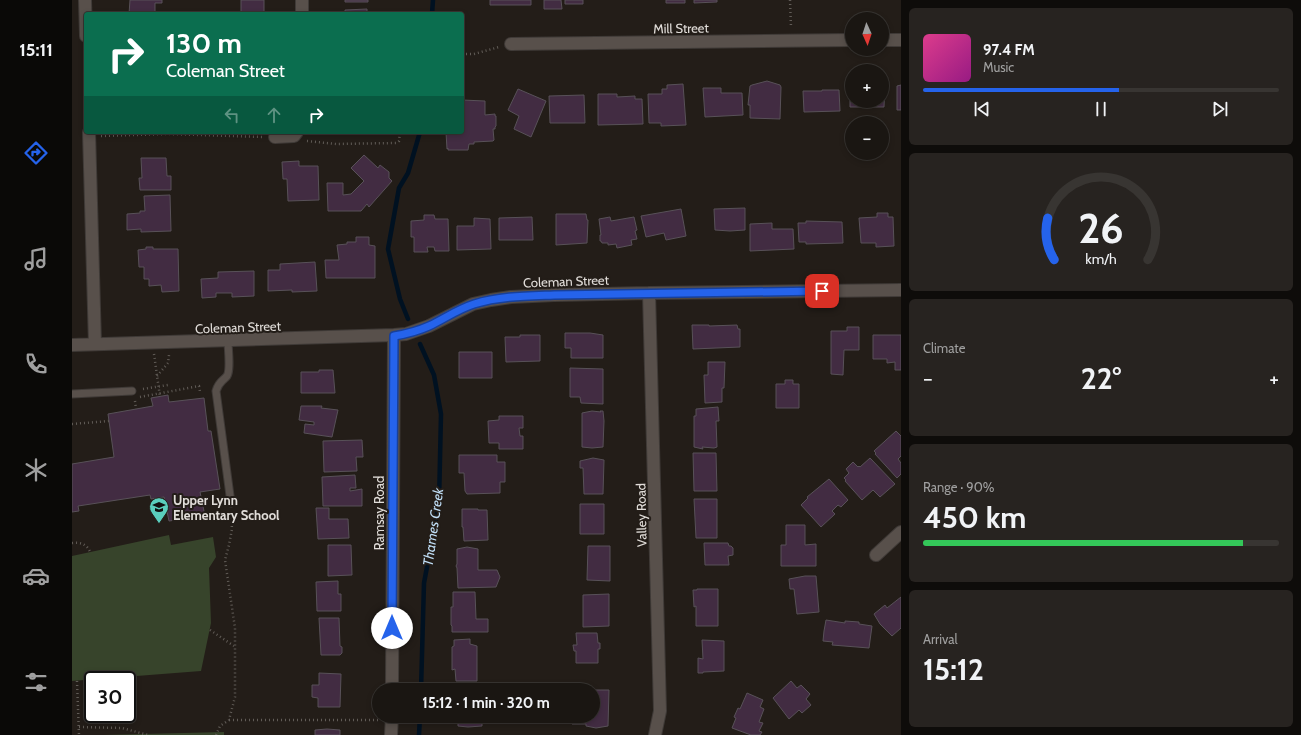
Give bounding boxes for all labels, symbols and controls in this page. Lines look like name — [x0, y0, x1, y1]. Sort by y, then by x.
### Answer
north arrow — [845, 12, 889, 56]
map controls — [845, 12, 889, 160]
street label: Mill Street — [653, 20, 710, 36]
text: 130 m — [166, 26, 242, 60]
icon: right — [100, 28, 152, 80]
text: 15:11 — [19, 39, 53, 61]
text: 97.4 FM — [983, 41, 1035, 59]
text: Music — [983, 59, 1014, 75]
text: Coleman Street — [166, 60, 285, 82]
button: + — [845, 64, 889, 108]
icon: previous — [971, 98, 993, 120]
icon: pause — [1090, 98, 1112, 120]
icon: next — [1209, 98, 1231, 120]
icon: left — [221, 104, 243, 126]
icon: ahead — [263, 104, 285, 126]
icon: right — [305, 104, 327, 126]
button: − — [845, 116, 889, 160]
icon: directions — [22, 139, 50, 167]
text: 26 — [1078, 203, 1124, 253]
icon: music — [22, 245, 50, 273]
text: km/h — [1085, 250, 1117, 268]
street label: Coleman Street — [523, 271, 610, 290]
pin — [805, 274, 839, 308]
icon: arrive — [811, 280, 833, 302]
street label: Coleman Street — [195, 317, 282, 336]
text: Climate — [923, 340, 965, 356]
icon: phone — [22, 350, 50, 378]
text: 22° — [1081, 360, 1121, 397]
text: − — [923, 365, 933, 392]
text: + — [1269, 365, 1279, 392]
icon: climate — [22, 456, 50, 484]
street label: Ramsay Road — [371, 476, 387, 550]
text: Range · 90% — [923, 479, 995, 495]
street label: Valley Road — [632, 483, 650, 547]
water label: Thames Creek — [419, 486, 448, 567]
place label: Upper Lynn Elementary School — [173, 492, 280, 523]
school or university icon: Upper Lynn Elementary School — [148, 496, 170, 524]
text: 450 km — [923, 499, 1026, 536]
icon: car — [22, 562, 50, 590]
position arrow — [371, 607, 413, 649]
text: Arrival — [923, 631, 958, 647]
text: 15:12 — [923, 651, 984, 688]
icon: filters — [22, 668, 50, 696]
speed limit sign: 30 — [84, 671, 136, 723]
text: 15:12 · 1 min · 320 m — [422, 694, 550, 712]

